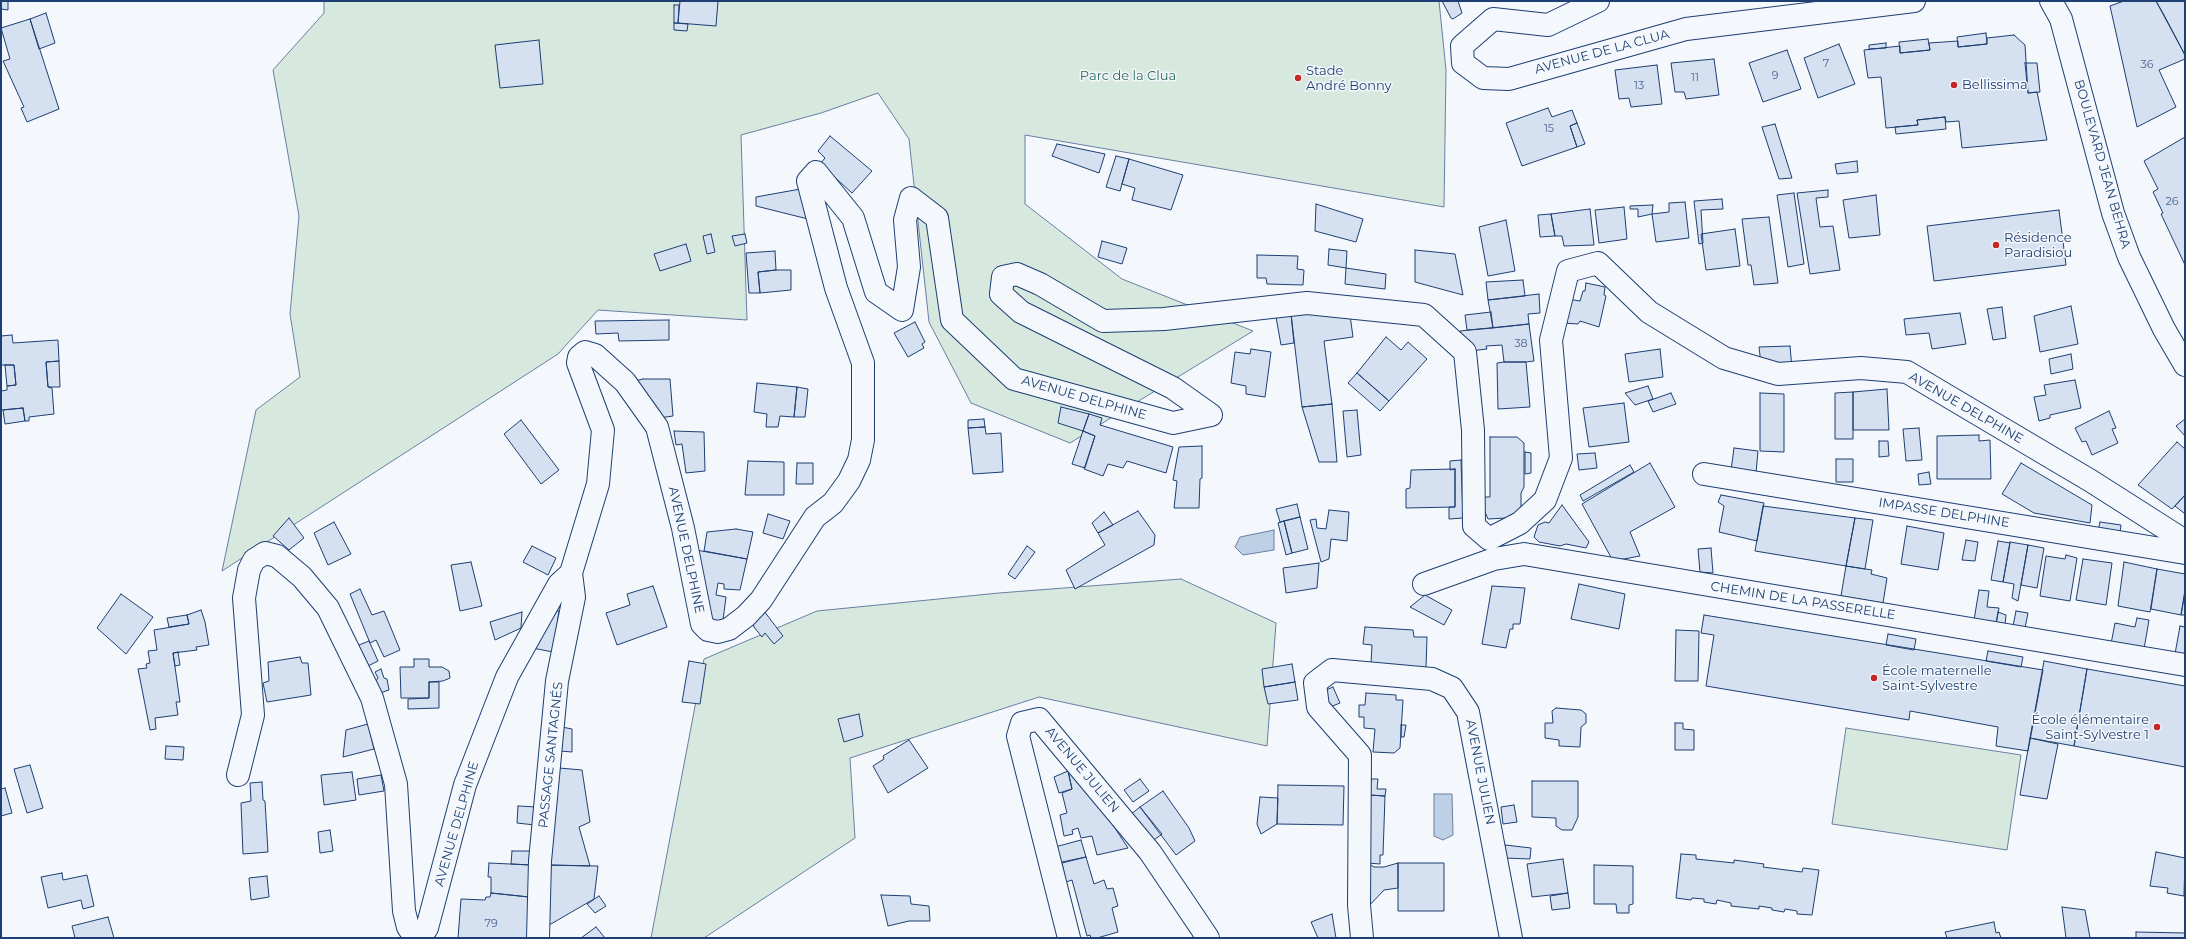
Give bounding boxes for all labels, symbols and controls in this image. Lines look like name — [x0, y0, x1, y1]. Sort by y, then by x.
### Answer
street label: AVENUE DE LA CLUA — [1533, 27, 1671, 77]
house number: 7 — [1823, 57, 1829, 71]
house number: 36 — [2141, 58, 2153, 72]
place label: Stade André Bonny — [1306, 63, 1392, 94]
park label: Parc de la Clua — [1080, 68, 1176, 84]
house number: 9 — [1772, 69, 1778, 83]
house number: 11 — [1691, 71, 1699, 85]
marker: Stade André Bonny — [1293, 73, 1303, 83]
place label: Bellissima — [1962, 77, 2028, 93]
street label: BOULEVARD JEAN BEHRA — [2070, 78, 2134, 250]
house number: 13 — [1634, 79, 1644, 93]
marker: Bellissima — [1949, 80, 1959, 90]
house number: 15 — [1544, 122, 1554, 136]
house number: 26 — [2166, 195, 2178, 209]
place label: Résidence Paradisiou — [2004, 230, 2072, 261]
marker: Résidence Paradisiou — [1991, 240, 2001, 250]
house number: 38 — [1514, 337, 1528, 351]
street label: AVENUE DELPHINE — [1906, 369, 2026, 447]
street label: AVENUE DELPHINE — [1020, 373, 1148, 423]
street label: AVENUE DELPHINE — [665, 485, 707, 615]
street label: IMPASSE DELPHINE — [1877, 495, 2011, 531]
street label: CHEMIN DE LA PASSERELLE — [1709, 579, 1897, 623]
place label: École maternelle Saint-Sylvestre — [1882, 663, 1992, 694]
marker: École maternelle Saint-Sylvestre — [1869, 673, 1879, 683]
street label: PASSAGE SANTAGNÉS — [536, 681, 566, 829]
place label: École élémentaire Saint-Sylvestre 1 — [2032, 712, 2149, 743]
street label: AVENUE JULIEN — [1462, 718, 1498, 826]
marker: École élémentaire Saint-Sylvestre 1 — [2152, 722, 2162, 732]
street label: AVENUE JULIEN — [1042, 724, 1122, 816]
street label: AVENUE DELPHINE — [432, 760, 482, 888]
house number: 79 — [484, 917, 498, 931]

